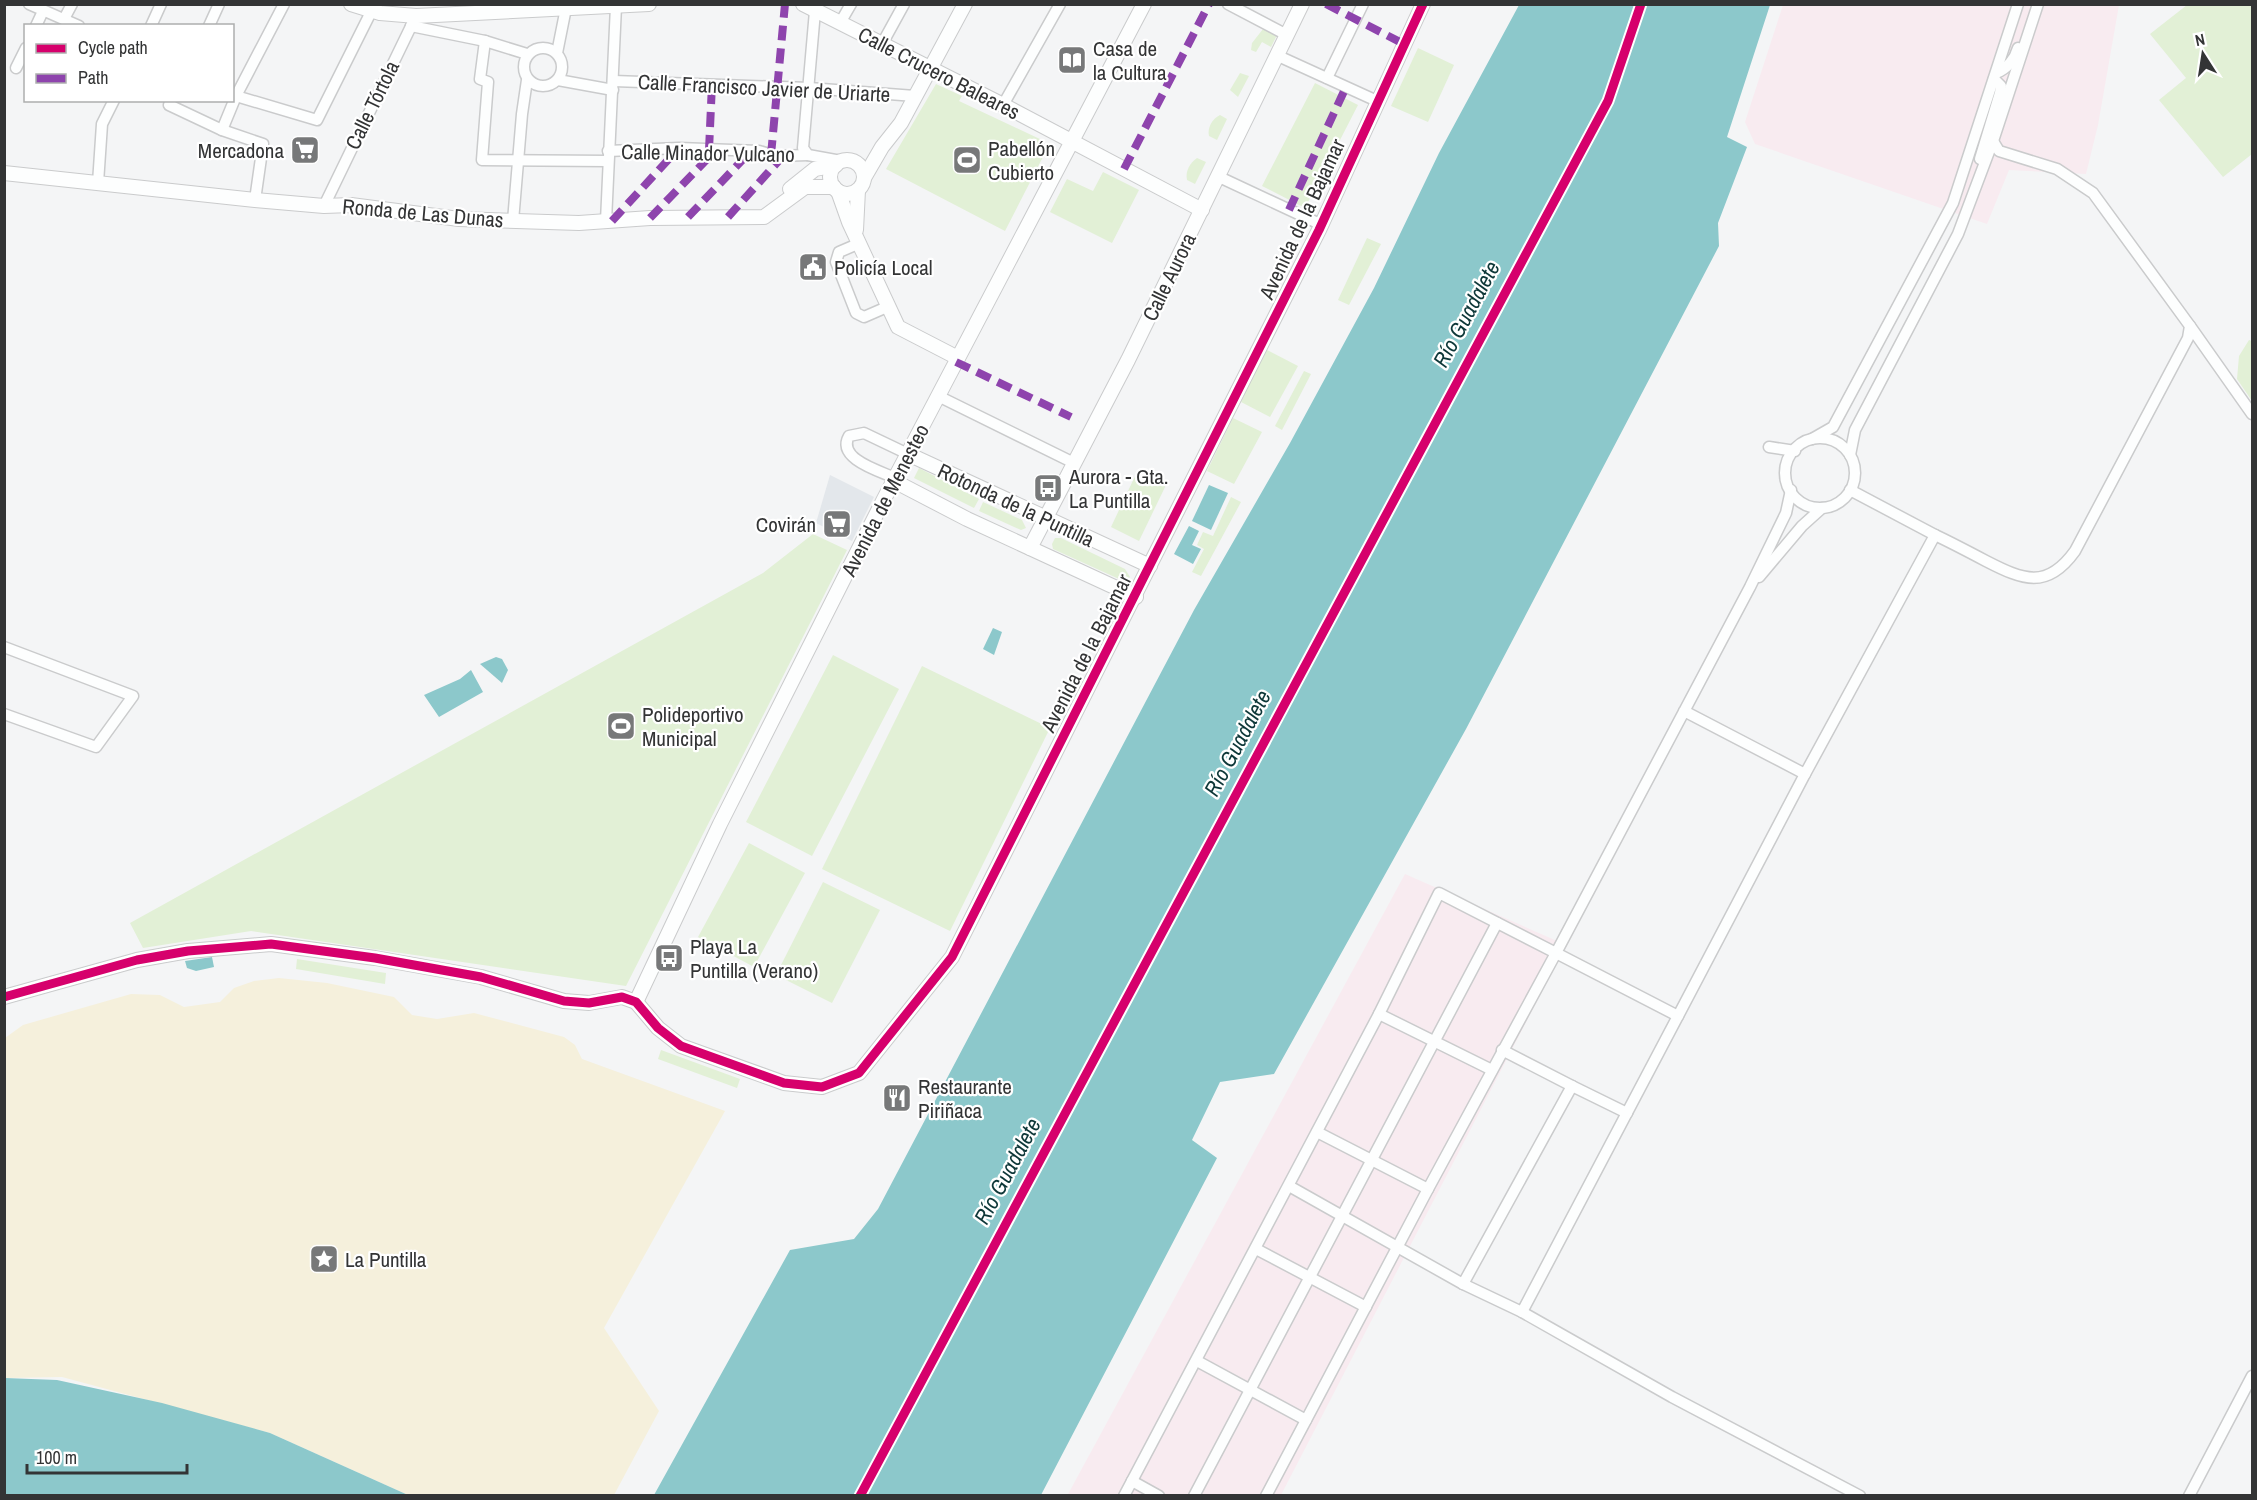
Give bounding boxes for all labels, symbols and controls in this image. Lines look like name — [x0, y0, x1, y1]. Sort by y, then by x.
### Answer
street label: Calle Crucero Baleares — [853, 20, 1025, 126]
legend — [24, 24, 234, 102]
north arrow — [2173, 24, 2233, 84]
text: N — [2193, 28, 2207, 51]
place label: Casa de la Cultura — [1093, 34, 1167, 87]
text: Cycle path — [78, 35, 148, 60]
library icon: Casa de la Cultura — [1056, 44, 1088, 76]
street label: Calle Tórtola — [338, 55, 406, 154]
text: Path — [78, 65, 108, 90]
street label: Calle Francisco Javier de Uriarte — [637, 67, 891, 109]
supermarket icon: Mercadona — [289, 134, 321, 166]
place label: Pabellón Cubierto — [988, 134, 1055, 187]
street label: Avenida de la Bajamar — [1252, 134, 1352, 305]
place label: Mercadona — [198, 136, 284, 165]
street label: Calle Minador Vulcano — [621, 137, 795, 169]
sports icon: Pabellón Cubierto — [951, 144, 983, 176]
street label: Ronda de Las Dunas — [341, 192, 505, 234]
street label: Calle Aurora — [1135, 228, 1203, 326]
public building icon: Policía Local — [797, 251, 829, 283]
place label: Policía Local — [834, 253, 933, 282]
water label: Río Guadalete — [1425, 256, 1507, 372]
street label: Avenida de Menesteo — [834, 419, 936, 582]
street label: Rotonda de la Puntilla — [933, 456, 1099, 554]
place label: Aurora - Gta. La Puntilla — [1068, 462, 1169, 515]
bus stop icon: Aurora - Gta. La Puntilla — [1032, 472, 1064, 504]
supermarket icon: Covirán — [821, 508, 853, 540]
place label: Covirán — [756, 510, 816, 539]
street label: Avenida de la Bajamar — [1033, 569, 1139, 738]
water label: Río Guadalete — [1196, 685, 1278, 801]
place label: Polideportivo Municipal — [642, 700, 743, 753]
sports icon: Polideportivo Municipal — [605, 710, 637, 742]
place label: Playa La Puntilla (Verano) — [690, 932, 818, 985]
bus stop icon: Playa La Puntilla (Verano) — [653, 942, 685, 974]
place label: Restaurante Piriñaca — [918, 1072, 1012, 1125]
restaurant icon: Restaurante Piriñaca — [881, 1082, 913, 1114]
water label: Río Guadalete — [966, 1113, 1048, 1229]
place icon: La Puntilla — [308, 1243, 340, 1275]
place label: La Puntilla — [345, 1245, 427, 1274]
scale bar — [27, 1437, 188, 1475]
text: 100 m — [36, 1445, 77, 1470]

